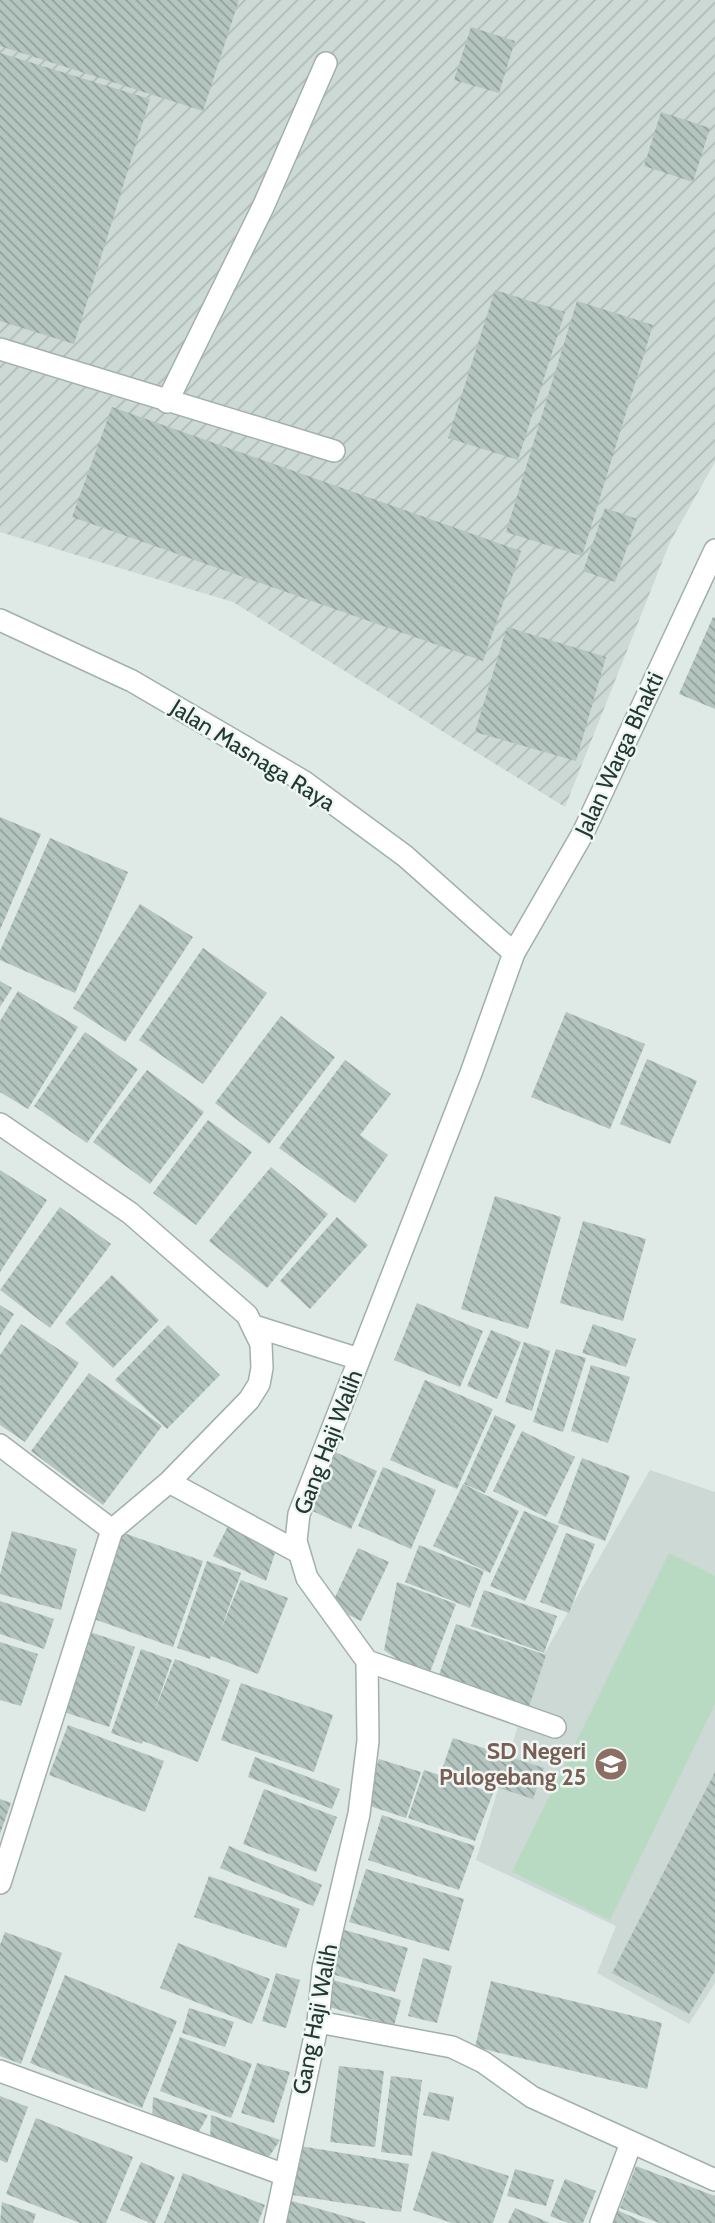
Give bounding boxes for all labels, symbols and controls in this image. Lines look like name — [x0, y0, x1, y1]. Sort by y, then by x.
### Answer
street label: Jalan Warga Bhakti — [568, 667, 669, 841]
street label: Jalan Masnaga Raya — [165, 693, 340, 817]
street label: Gang Haji Walih — [288, 1366, 368, 1518]
place label: SD Negeri Pulogebang 25 — [439, 1737, 586, 1791]
school or university icon: SD Negeri Pulogebang 25 — [592, 1745, 630, 1783]
street label: Gang Haji Walih — [287, 1941, 343, 2097]

